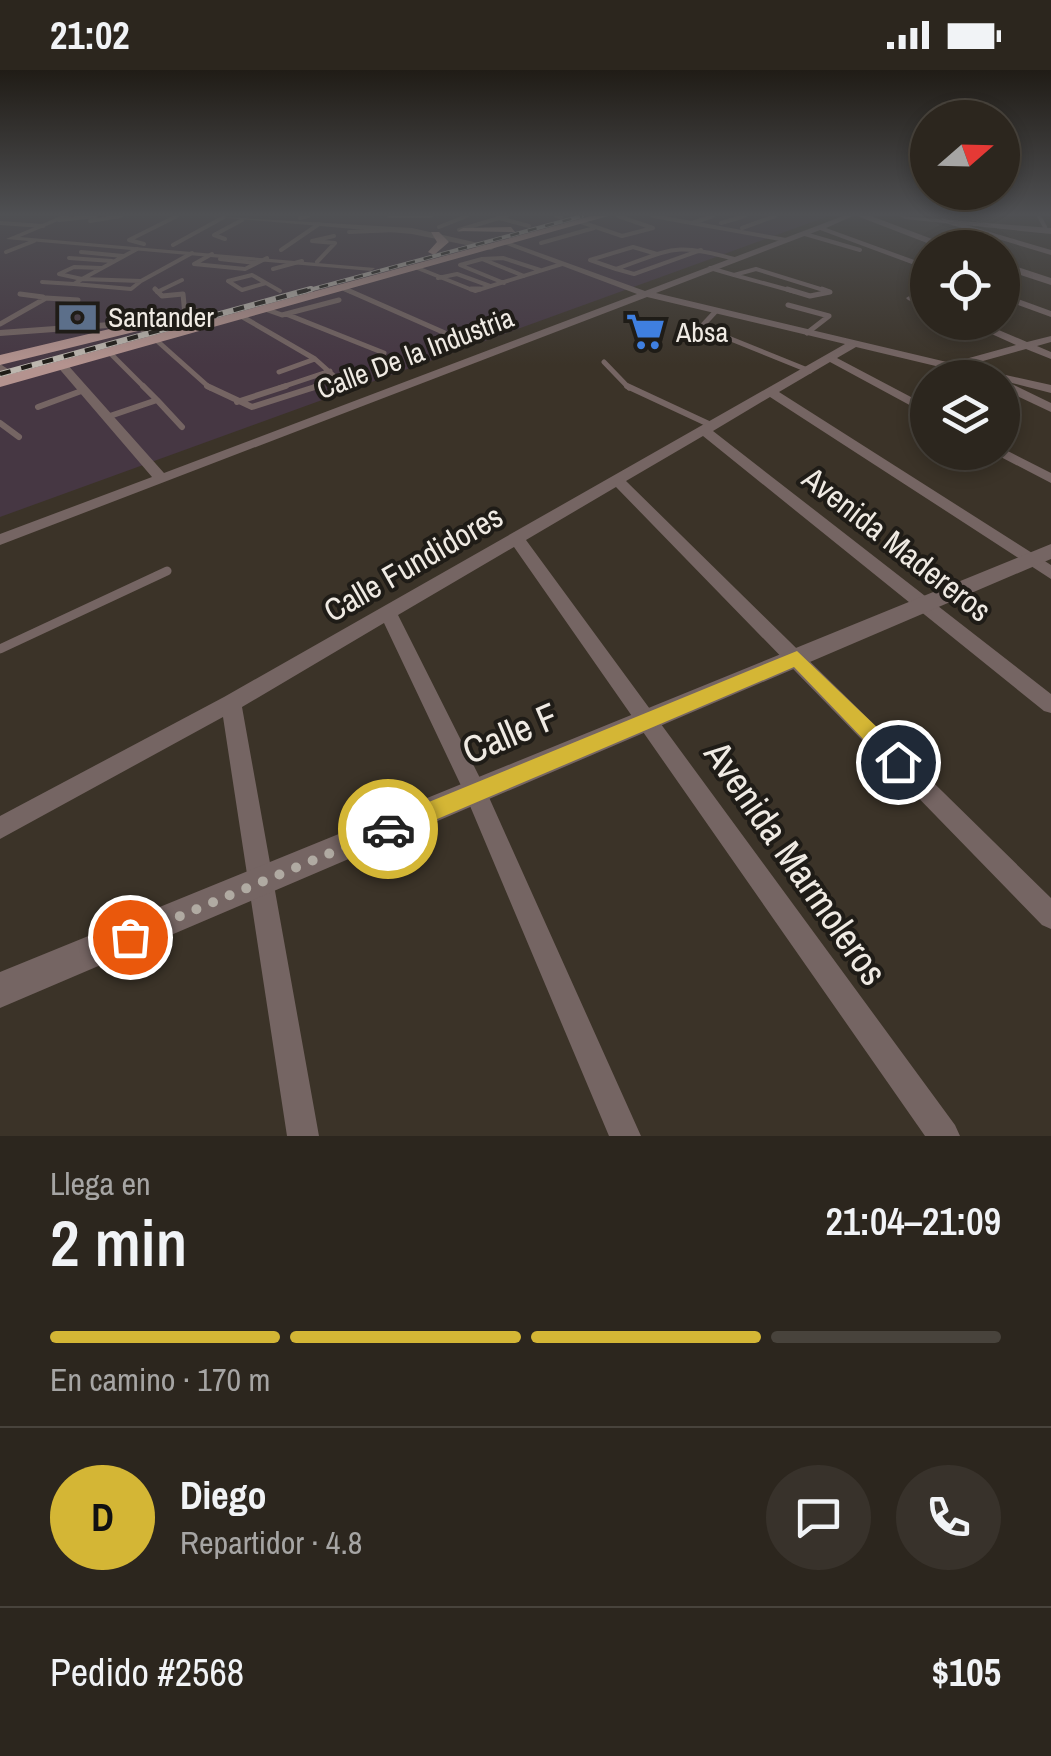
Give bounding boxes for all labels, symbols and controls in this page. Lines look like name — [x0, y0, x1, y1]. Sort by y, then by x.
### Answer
text: 21:02 — [50, 10, 130, 61]
north arrow — [910, 100, 1020, 210]
map controls — [910, 100, 1020, 470]
button: locate — [910, 230, 1020, 340]
bank icon: Santander — [57, 296, 99, 338]
place label: Santander — [108, 298, 214, 336]
street label: Calle De la Industria — [311, 298, 519, 408]
supermarket icon: Absa — [625, 311, 667, 353]
place label: Absa — [675, 313, 729, 351]
button: layers — [910, 360, 1020, 470]
street label: Avenida Madereros — [793, 456, 1000, 631]
street label: Calle Fundidores — [316, 494, 510, 632]
street label: Calle F — [455, 690, 565, 776]
pin — [856, 720, 941, 805]
street label: Avenida Marmoleros — [692, 730, 899, 995]
icon: home — [871, 735, 926, 790]
courier — [338, 779, 438, 879]
icon: car — [361, 802, 416, 857]
pin — [88, 895, 173, 980]
icon: bag — [103, 910, 158, 965]
text: Llega en — [50, 1162, 151, 1205]
text: 21:04–21:09 — [825, 1196, 1001, 1247]
text: 2 min — [50, 1199, 187, 1286]
text: En camino · 170 m — [50, 1358, 270, 1401]
button: chat — [766, 1465, 871, 1570]
button: phone — [896, 1465, 1001, 1570]
text: Diego — [180, 1470, 267, 1521]
text: D — [91, 1492, 114, 1543]
text: Repartidor · 4.8 — [180, 1521, 362, 1564]
text: Pedido #2568 — [50, 1647, 244, 1698]
text: $105 — [932, 1647, 1001, 1698]

